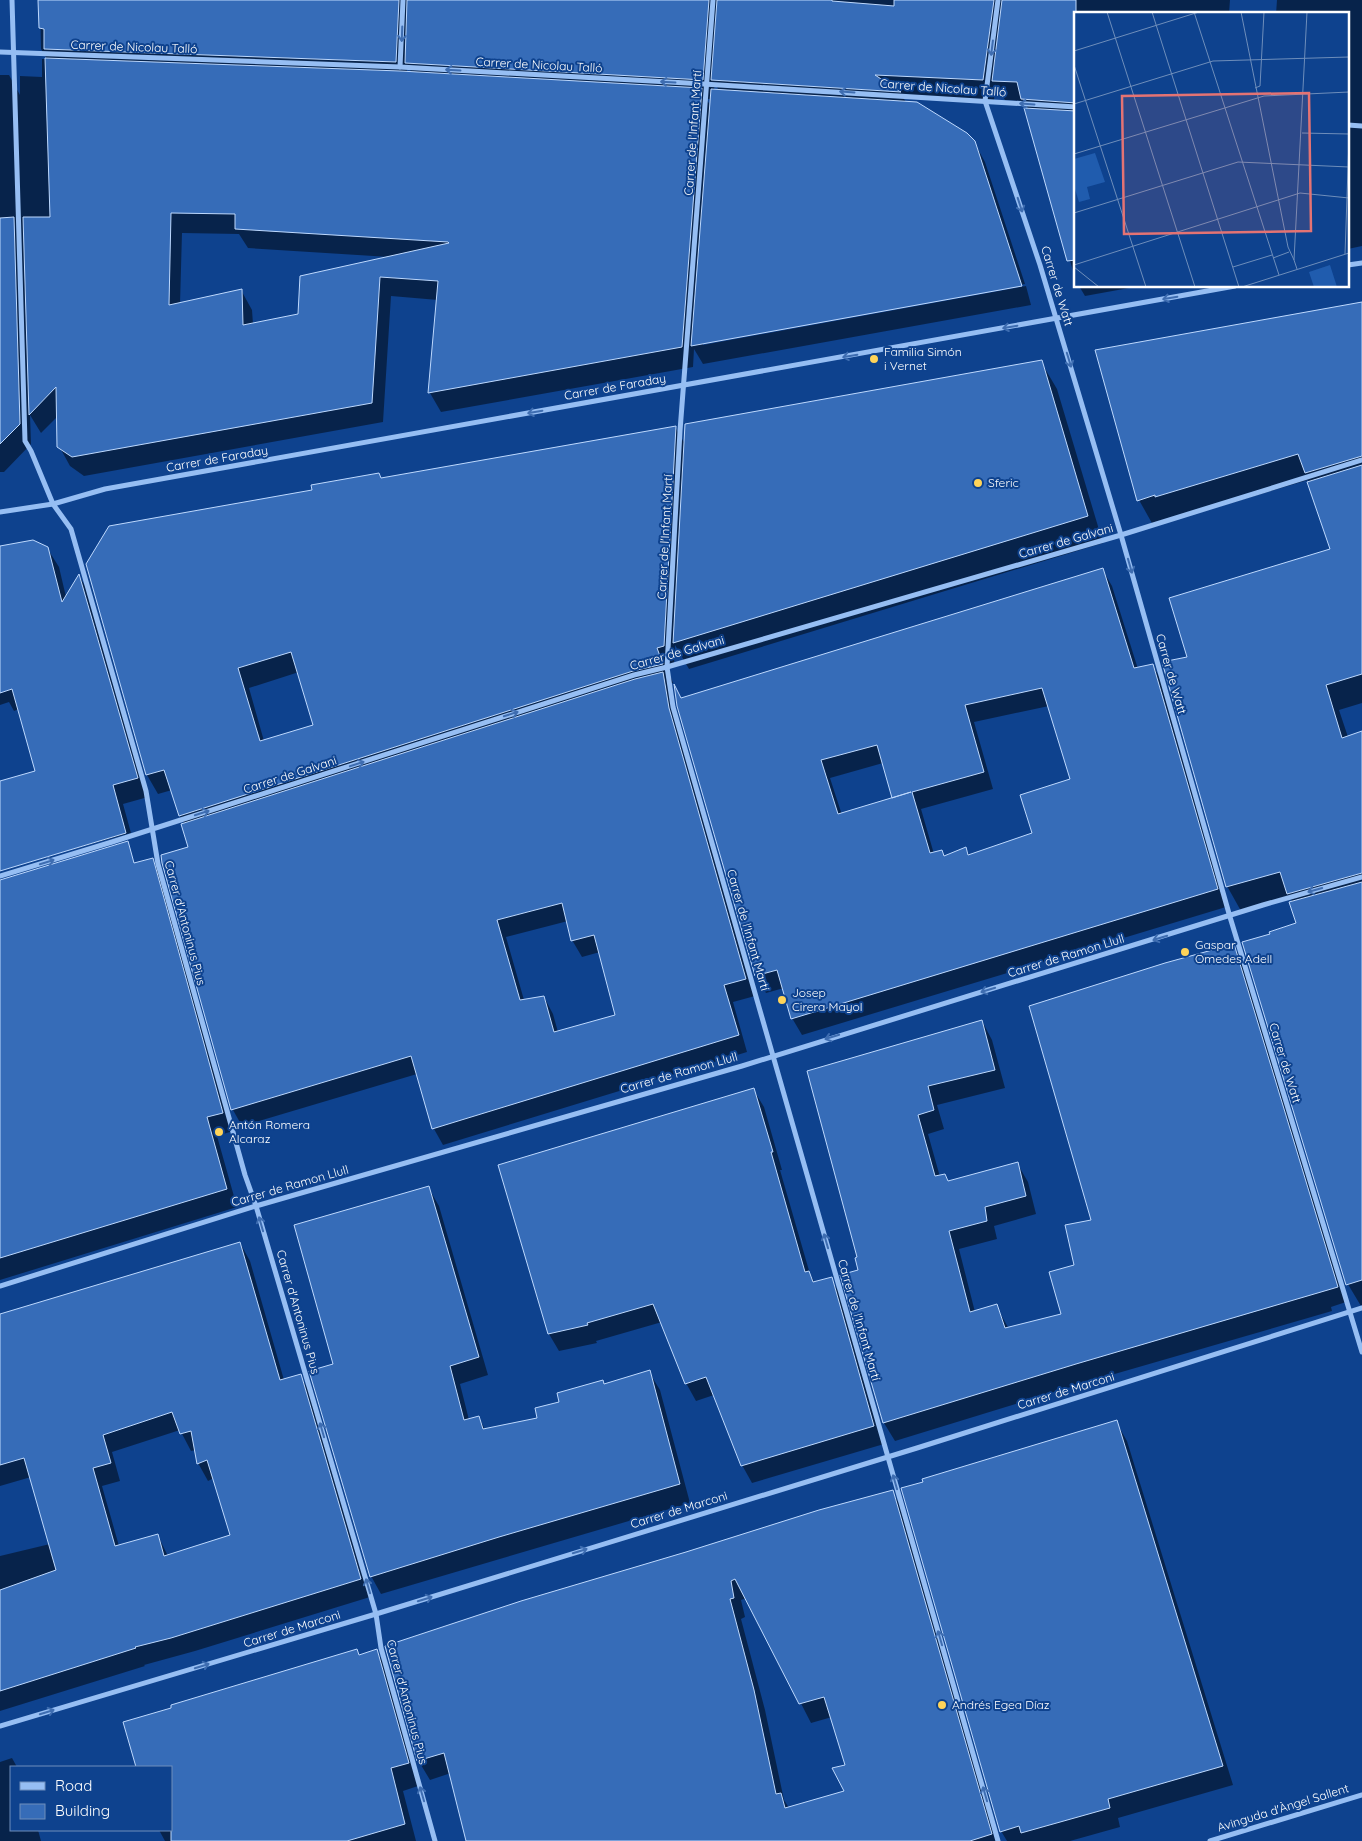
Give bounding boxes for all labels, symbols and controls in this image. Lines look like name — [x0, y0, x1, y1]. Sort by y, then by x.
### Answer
inset map — [1074, 12, 1350, 288]
one-way arrow — [397, 25, 406, 41]
street label: Carrer de Nicolau Talló — [70, 37, 198, 56]
one-way arrow — [987, 40, 997, 56]
street label: Carrer de Nicolau Talló — [475, 54, 603, 75]
one-way arrow — [445, 65, 462, 75]
street label: Carrer de l'Infant Martí — [681, 69, 704, 196]
street label: Carrer de Nicolau Talló — [879, 76, 1007, 99]
one-way arrow — [660, 77, 676, 86]
one-way arrow — [840, 88, 856, 97]
one-way arrow — [1019, 99, 1035, 108]
one-way arrow — [1016, 196, 1025, 212]
street label: Carrer de Watt — [1038, 244, 1077, 328]
one-way arrow — [1163, 294, 1179, 304]
one-way arrow — [1003, 323, 1019, 333]
place label: Familia Simón i Vernet — [884, 344, 962, 373]
one-way arrow — [843, 351, 859, 361]
one-way arrow — [1064, 351, 1074, 367]
marker: Familia Simón i Vernet — [868, 353, 880, 365]
street label: Carrer de Faraday — [563, 370, 667, 403]
one-way arrow — [528, 407, 544, 417]
street label: Carrer de Faraday — [165, 442, 269, 475]
street label: Carrer de l'Infant Martí — [654, 474, 675, 600]
place label: Sferic — [988, 475, 1019, 490]
marker: Sferic — [972, 477, 984, 489]
street label: Carrer de Galvani — [1017, 520, 1115, 561]
one-way arrow — [1125, 558, 1135, 574]
street label: Carrer de Galvani — [628, 632, 726, 673]
street label: Carrer de Watt — [1153, 632, 1190, 716]
one-way arrow — [503, 709, 519, 719]
street label: Carrer de Galvani — [241, 752, 338, 797]
one-way arrow — [348, 758, 364, 768]
one-way arrow — [193, 808, 209, 818]
one-way arrow — [38, 856, 54, 866]
street label: Carrer d'Antoninus Pius — [162, 859, 209, 987]
street label: Carrer de l'Infant Martí — [724, 868, 773, 993]
one-way arrow — [1308, 886, 1324, 896]
street label: Carrer de Ramon Llull — [1006, 931, 1126, 980]
one-way arrow — [1152, 933, 1168, 943]
place label: Gaspar Omedes Adell — [1195, 937, 1272, 966]
marker: Gaspar Omedes Adell — [1179, 946, 1191, 958]
place label: Josep Cirera Mayol — [792, 985, 863, 1014]
one-way arrow — [980, 985, 996, 995]
marker: Josep Cirera Mayol — [776, 994, 788, 1006]
street label: Carrer de Watt — [1266, 1021, 1305, 1105]
one-way arrow — [825, 1033, 840, 1042]
street label: Carrer de Ramon Llull — [618, 1049, 739, 1096]
place label: Antón Romera Alcaraz — [229, 1117, 310, 1146]
marker: Antón Romera Alcaraz — [213, 1126, 225, 1138]
street label: Carrer de Ramon Llull — [229, 1162, 350, 1209]
one-way arrow — [256, 1216, 266, 1232]
one-way arrow — [821, 1234, 830, 1250]
street label: Carrer d'Antoninus Pius — [274, 1248, 324, 1376]
street label: Carrer de l'Infant Martí — [835, 1258, 884, 1383]
street label: Carrer de Marconi — [1016, 1369, 1116, 1412]
one-way arrow — [317, 1423, 327, 1439]
one-way arrow — [889, 1474, 899, 1490]
street label: Carrer de Marconi — [629, 1488, 729, 1531]
one-way arrow — [572, 1545, 588, 1555]
one-way arrow — [363, 1578, 373, 1594]
one-way arrow — [417, 1594, 433, 1603]
street label: Carrer de Marconi — [242, 1607, 342, 1650]
one-way arrow — [934, 1630, 944, 1646]
street label: Carrer d'Antoninus Pius — [384, 1638, 431, 1766]
one-way arrow — [194, 1660, 210, 1670]
place label: Andrés Egea Díaz — [952, 1697, 1050, 1712]
marker: Andrés Egea Díaz — [936, 1699, 948, 1711]
one-way arrow — [38, 1707, 54, 1717]
legend — [10, 1766, 172, 1831]
text: Road — [55, 1776, 92, 1795]
street label: Avinguda d'Àngel Sallent — [1215, 1780, 1350, 1835]
one-way arrow — [416, 1786, 426, 1802]
one-way arrow — [979, 1787, 989, 1803]
text: Building — [55, 1801, 110, 1820]

